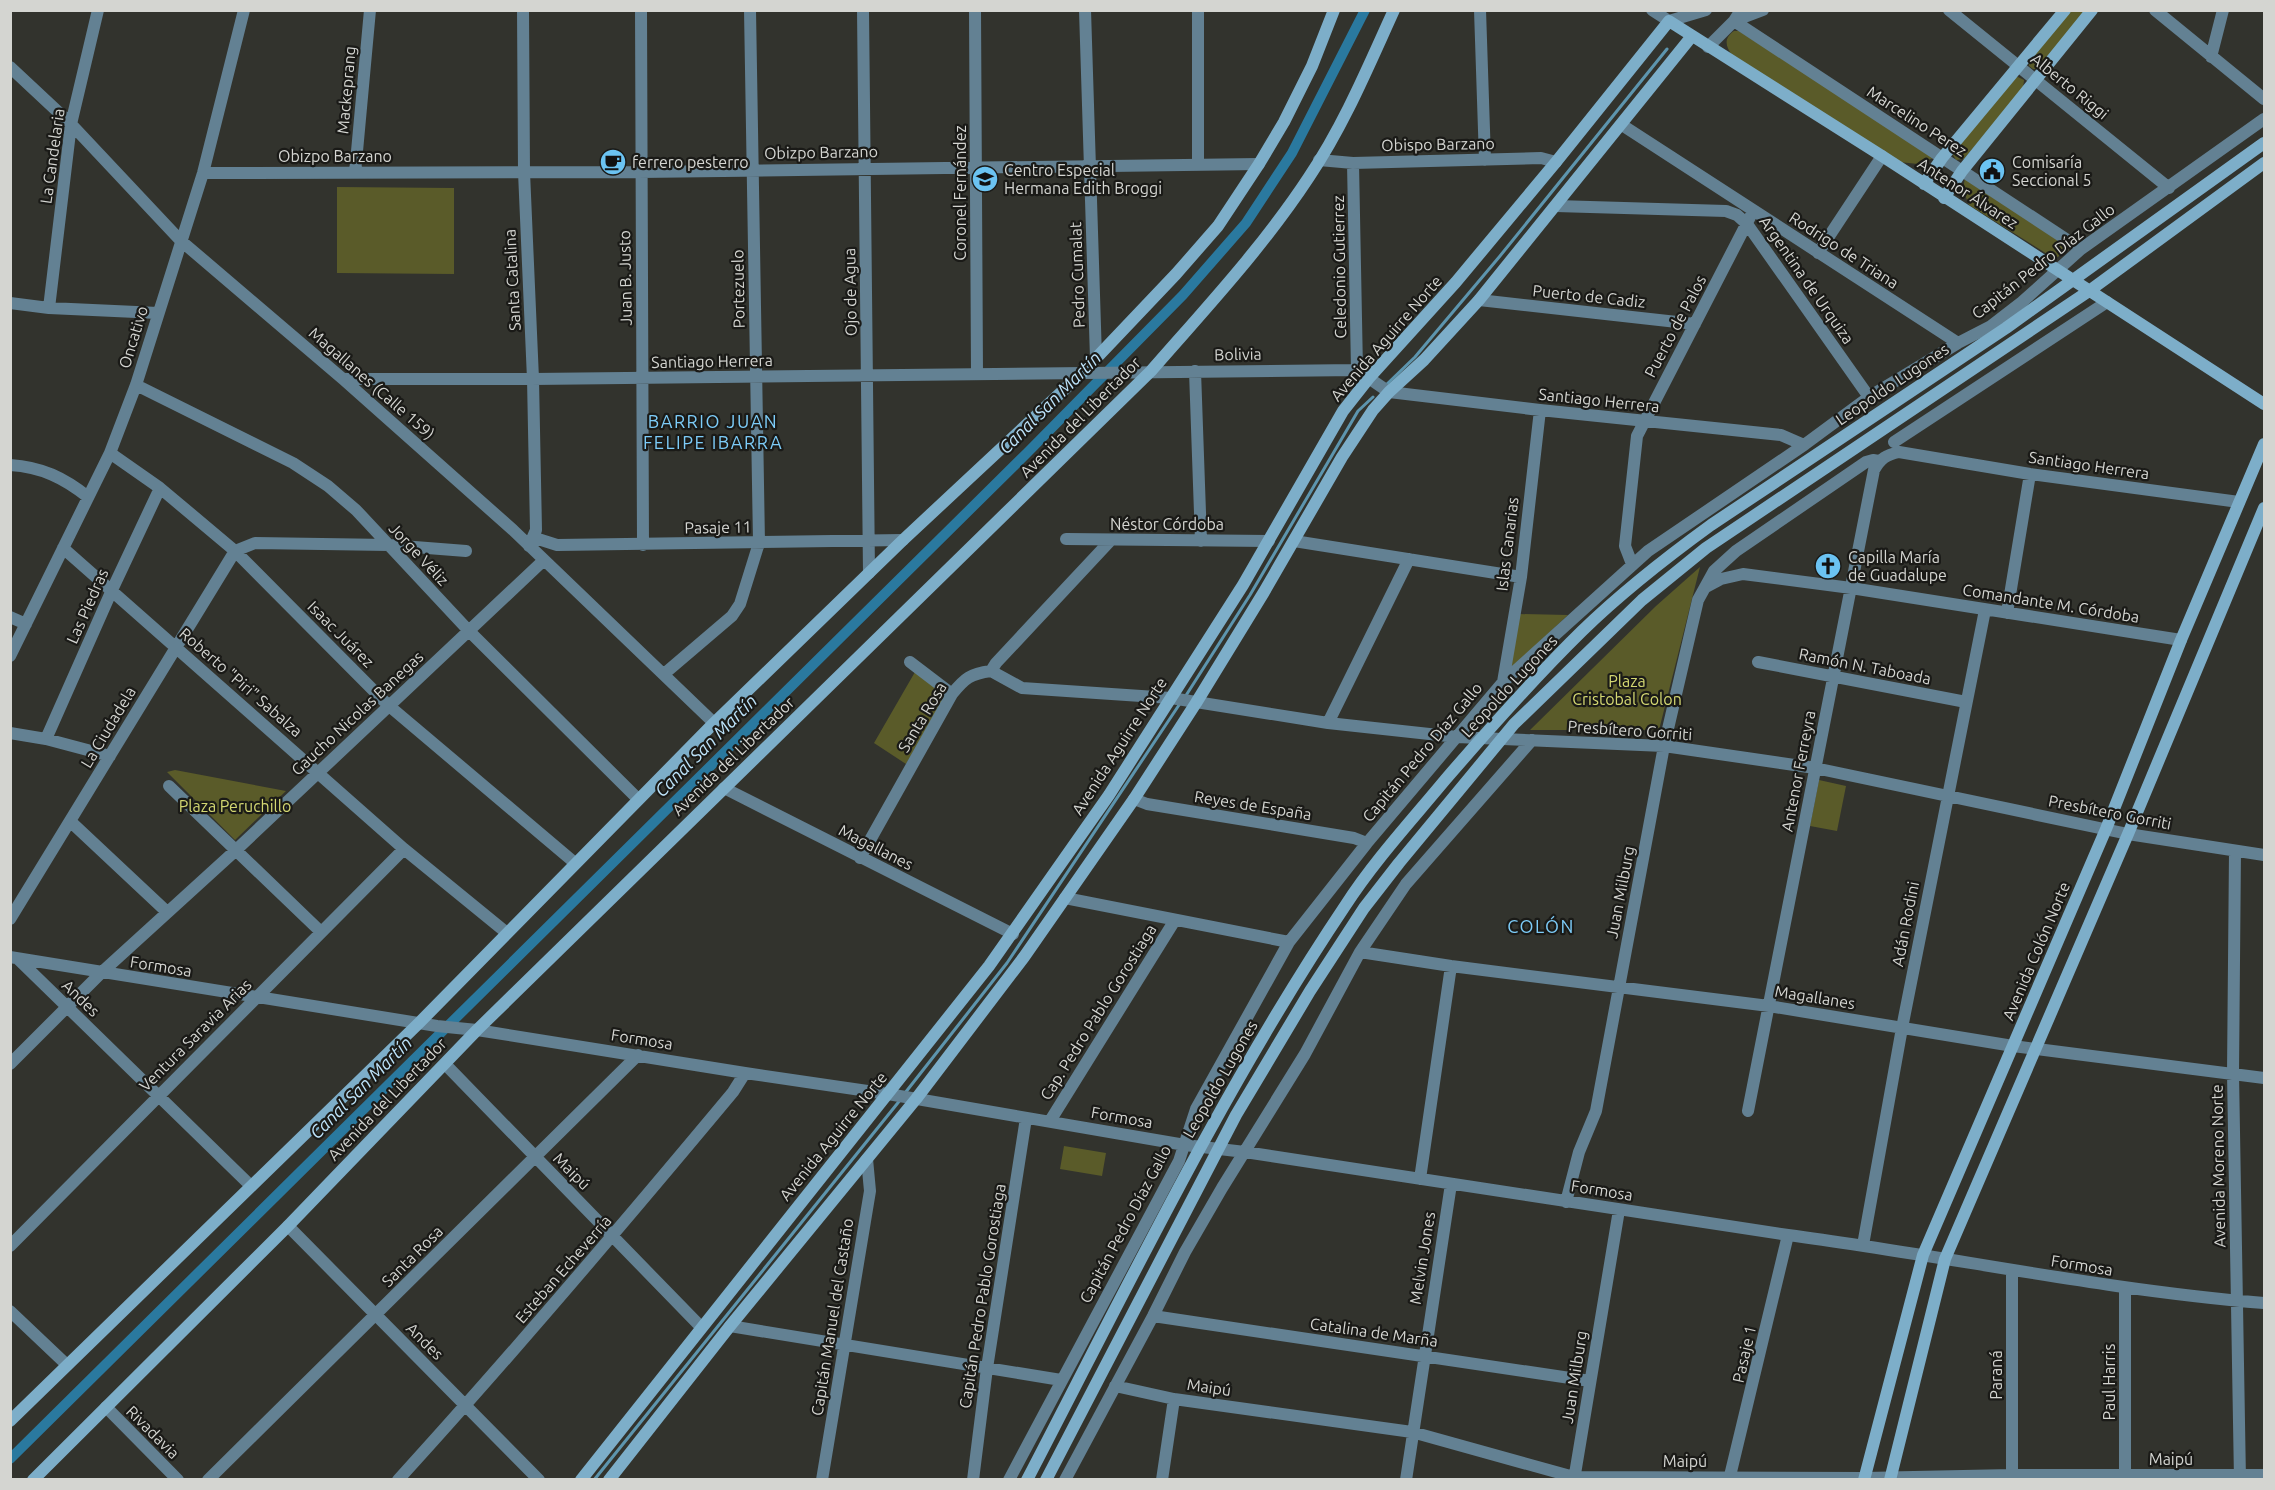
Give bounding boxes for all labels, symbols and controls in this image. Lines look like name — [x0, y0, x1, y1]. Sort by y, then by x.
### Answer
street label: Mackeprang — [333, 45, 359, 135]
street label: Alberto Riggi — [2028, 49, 2112, 123]
street label: Marcelino Perez — [1864, 82, 1970, 160]
street label: La Candelaria — [36, 107, 68, 205]
street label: Coronel Fernández — [951, 125, 969, 261]
street label: Obispo Barzano — [1381, 134, 1495, 154]
street label: Obizpo Barzano — [764, 142, 878, 162]
street label: Obizpo Barzano — [278, 147, 392, 165]
cafe icon: ferrero pesterro — [598, 147, 628, 177]
street label: Antenor Álvarez — [1915, 152, 2023, 232]
place label: ferrero pesterro — [632, 153, 749, 171]
place label: Comisaría Seccional 5 — [2012, 153, 2092, 189]
public building icon: Comisaría Seccional 5 — [1977, 156, 2007, 186]
place label: Centro Especial Hermana Edith Broggi — [1004, 161, 1162, 197]
school or university icon: Centro Especial Hermana Edith Broggi — [970, 164, 1000, 194]
street label: Celedonio Gutierrez — [1329, 195, 1349, 339]
street label: Capitán Pedro Díaz Gallo — [1968, 200, 2118, 322]
street label: Rodrigo de Triana — [1786, 208, 1902, 292]
street label: Argentina de Urquiza — [1756, 213, 1858, 347]
street label: Pedro Cumalat — [1066, 221, 1088, 328]
street label: Santa Catalina — [500, 229, 524, 331]
street label: Juan B. Justo — [615, 230, 635, 326]
street label: Ojo de Agua — [840, 248, 860, 336]
street label: Portezuelo — [728, 249, 748, 329]
street label: Avenida Aguirre Norte — [1327, 272, 1445, 404]
street label: Puerto de Palos — [1641, 272, 1709, 380]
street label: Puerto de Cadiz — [1532, 281, 1646, 311]
street label: Oncativo — [115, 304, 151, 370]
street label: Magallanes (Calle 159) — [305, 324, 438, 443]
street label: Leopoldo Lugones — [1832, 339, 1952, 428]
street label: Bolivia — [1214, 345, 1262, 363]
water label: Canal San Martín — [994, 347, 1104, 457]
street label: Santiago Herrera — [651, 351, 773, 371]
street label: Avenida del Libertador — [1016, 353, 1144, 481]
street label: Santiago Herrera — [1538, 385, 1660, 415]
district label: BARRIO JUAN FELIPE IBARRA — [643, 411, 783, 452]
street label: Santiago Herrera — [2028, 448, 2150, 482]
street label: Islas Canarias — [1492, 496, 1522, 592]
street label: Néstor Córdoba — [1110, 515, 1224, 533]
street label: Pasaje 11 — [684, 517, 752, 537]
street label: Jorge Véliz — [386, 519, 452, 589]
place label: Capilla María de Guadalupe — [1848, 548, 1947, 584]
church icon: Capilla María de Guadalupe — [1813, 551, 1843, 581]
street label: Las Piedras — [63, 566, 111, 646]
street label: Comandante M. Córdoba — [1961, 580, 2141, 626]
street label: Isaac Juárez — [304, 597, 378, 671]
street label: Roberto "Piri" Sabalza — [176, 624, 306, 740]
street label: Leopoldo Lugones — [1457, 631, 1561, 741]
street label: Ramón N. Taboada — [1797, 644, 1933, 688]
street label: Gaucho Nicolas Banegas — [287, 647, 427, 779]
park label: Plaza Cristobal Colon — [1572, 672, 1682, 708]
street label: Avenida Aguirre Norte — [1068, 674, 1170, 818]
street label: Santa Rosa — [894, 679, 950, 755]
street label: Capitán Pedro Díaz Gallo — [1359, 679, 1485, 825]
street label: La Ciudadela — [77, 683, 139, 771]
water label: Canal San Martín — [650, 690, 760, 800]
street label: Avenida del Libertador — [668, 693, 798, 819]
street label: Antenor Ferreyra — [1777, 709, 1819, 833]
street label: Presbítero Gorriti — [1567, 717, 1693, 743]
street label: Reyes de España — [1193, 787, 1313, 823]
street label: Presbítero Gorriti — [2047, 791, 2173, 833]
park label: Plaza Peruchillo — [179, 797, 291, 815]
street label: Magallanes — [836, 821, 916, 873]
street label: Juan Milburg — [1602, 844, 1638, 940]
street label: Avenida Colón Norte — [1999, 879, 2073, 1023]
street label: Adán Rodini — [1888, 880, 1922, 968]
district label: COLÓN — [1507, 915, 1575, 936]
street label: Cap. Pedro Pablo Gorostiaga — [1036, 921, 1160, 1103]
street label: Formosa — [129, 952, 193, 980]
street label: Ventura Saravia Arias — [135, 975, 255, 1095]
street label: Andes — [59, 976, 103, 1020]
street label: Magallanes — [1774, 982, 1857, 1012]
street label: Leopoldo Lugones — [1179, 1017, 1261, 1141]
street label: Formosa — [610, 1025, 674, 1053]
water label: Canal San Martín — [305, 1032, 415, 1142]
street label: Avenida del Libertador — [324, 1034, 450, 1164]
street label: Avenida Aguirre Norte — [776, 1068, 890, 1204]
street label: Avenida Moreno Norte — [2208, 1084, 2228, 1248]
street label: Formosa — [1090, 1103, 1154, 1131]
street label: Capitán Pedro Díaz Gallo — [1076, 1142, 1174, 1306]
street label: Maipú — [550, 1149, 594, 1193]
street label: Formosa — [1570, 1176, 1634, 1204]
street label: Capitán Pedro Pablo Gorostiaga — [955, 1182, 1009, 1410]
street label: Melvin Jones — [1406, 1210, 1438, 1306]
street label: Esteban Echeverría — [511, 1212, 615, 1326]
street label: Capitán Manuel del Castaño — [807, 1217, 857, 1417]
street label: Santa Rosa — [378, 1222, 446, 1290]
street label: Formosa — [2050, 1251, 2114, 1279]
street label: Catalina de Marña — [1309, 1314, 1439, 1350]
street label: Andes — [403, 1319, 447, 1363]
street label: Pasaje 1 — [1729, 1324, 1759, 1384]
street label: Juan Milburg — [1558, 1329, 1590, 1425]
street label: Paul Harris — [2100, 1343, 2118, 1420]
street label: Paraná — [1987, 1350, 2005, 1400]
street label: Maipú — [1186, 1375, 1232, 1399]
street label: Rivadavia — [123, 1402, 183, 1462]
street label: Maipú — [2149, 1450, 2193, 1468]
street label: Maipú — [1663, 1452, 1707, 1470]

